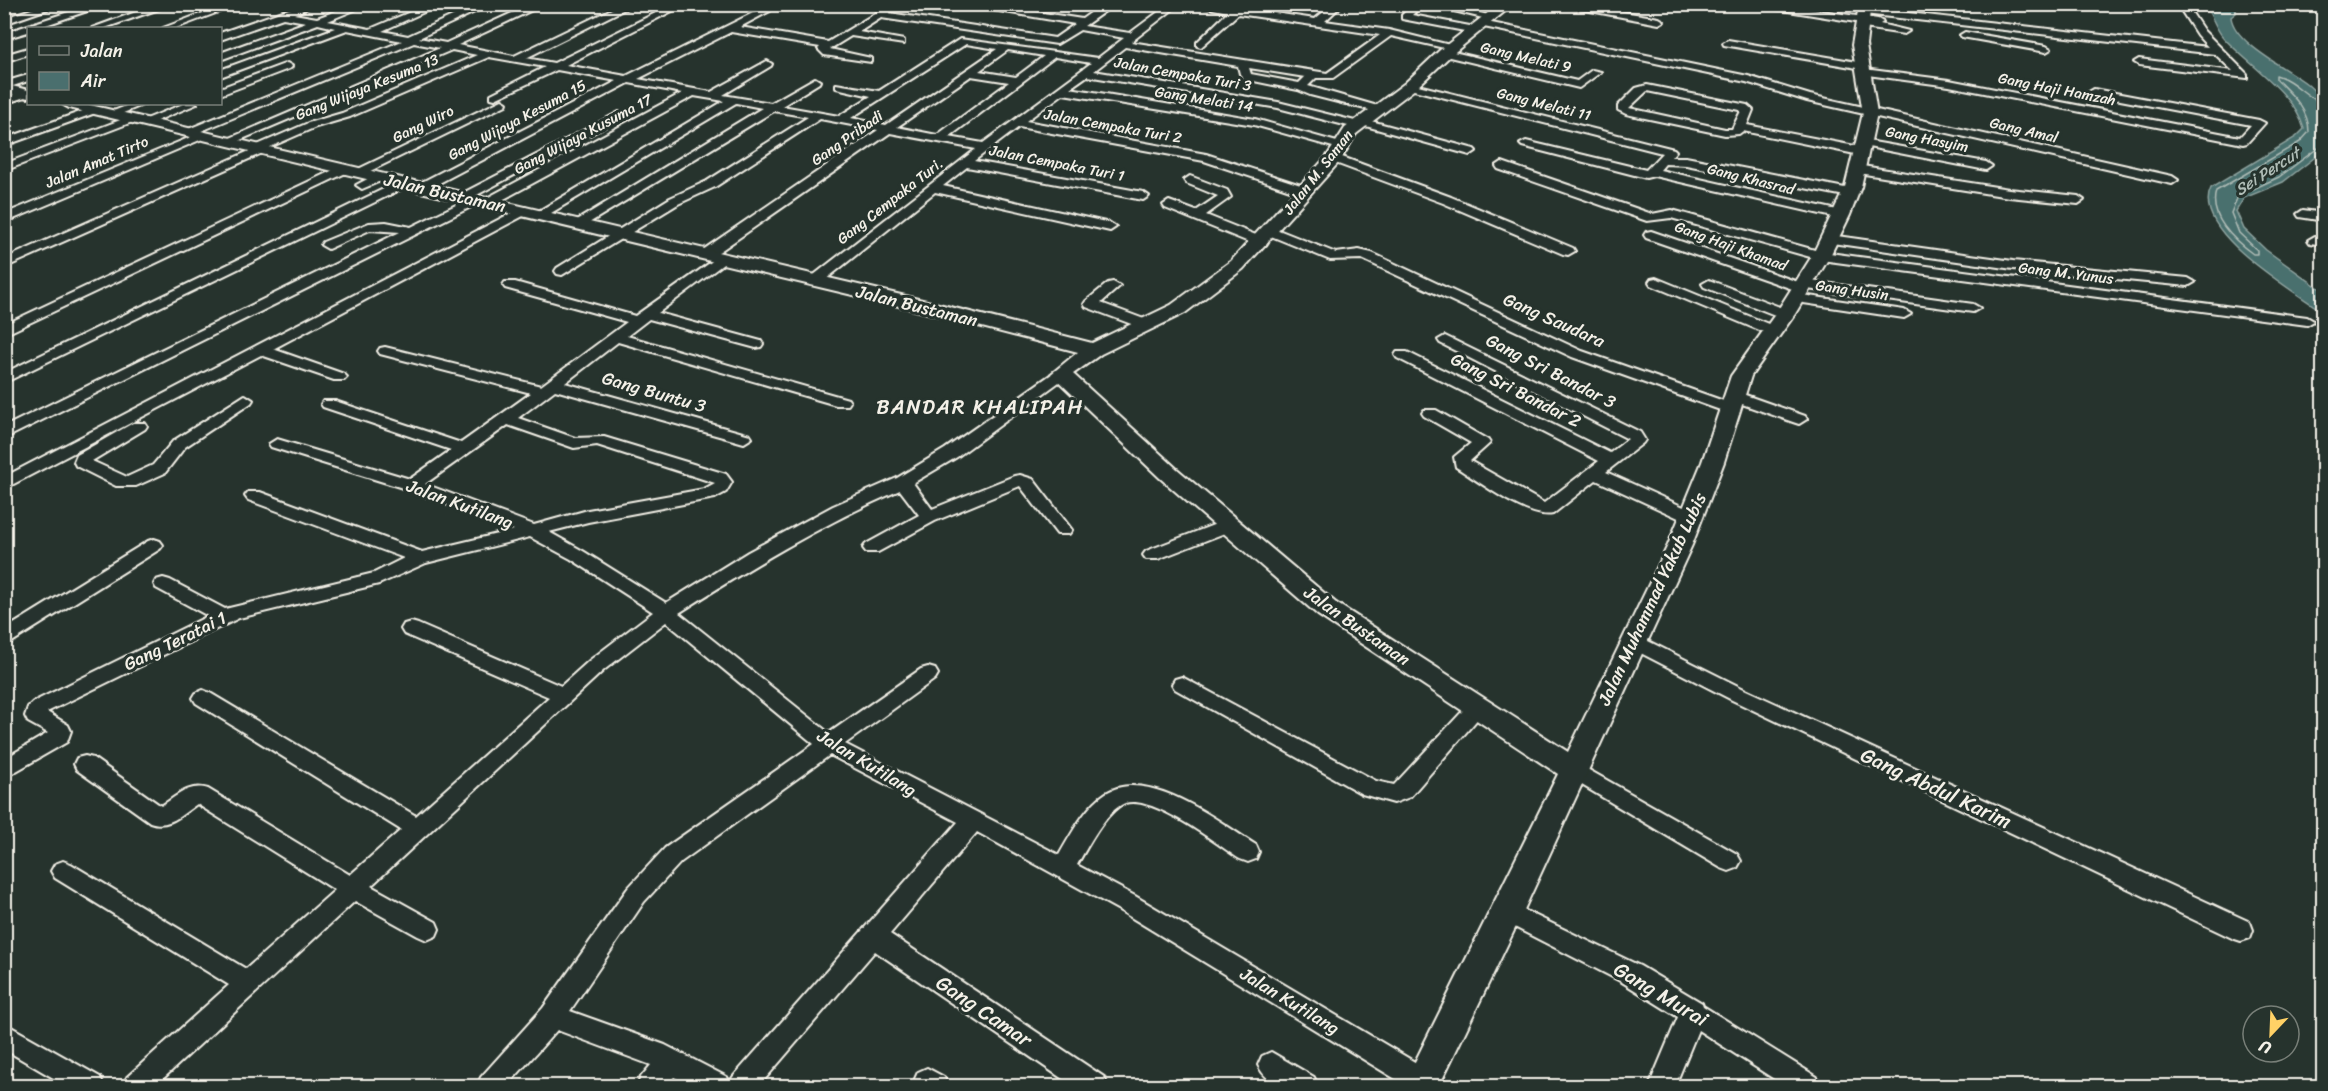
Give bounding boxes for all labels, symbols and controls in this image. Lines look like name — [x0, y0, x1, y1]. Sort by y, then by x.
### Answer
legend — [27, 27, 222, 105]
street label: Gang Melati 9 — [1478, 34, 1574, 80]
text: Jalan — [80, 35, 123, 67]
street label: Gang Wijaya Kesuma 13 — [291, 46, 443, 128]
street label: Jalan Cempaka Turi 3 — [1111, 49, 1254, 99]
text: Air — [80, 65, 107, 97]
street label: Gang Haji Hamzah — [1996, 65, 2118, 113]
street label: Gang Wijaya Kesuma 15 — [443, 72, 591, 168]
street label: Gang Melati 14 — [1153, 78, 1255, 120]
street label: Gang Melati 11 — [1494, 80, 1594, 128]
street label: Gang Wijaya Kusuma 17 — [509, 86, 658, 182]
street label: Gang Wiro — [388, 98, 459, 150]
street label: Jalan Cempaka Turi 2 — [1041, 101, 1184, 151]
street label: Gang Pribadi — [805, 103, 889, 173]
street label: Gang Amal — [1987, 110, 2062, 151]
street label: Gang Hasyim — [1883, 118, 1971, 160]
street label: Jalan M. Saman — [1276, 124, 1360, 221]
street label: Jalan Amat Tirto — [40, 128, 153, 196]
street label: Jalan Cempaka Turi 1 — [986, 137, 1127, 189]
water label: Sei Percut — [2229, 138, 2308, 204]
street label: Gang Cempaka Turi. — [831, 151, 949, 251]
street label: Gang Khasrad — [1704, 156, 1799, 203]
street label: Jalan Bustaman — [380, 163, 509, 223]
street label: Gang Haji Khamad — [1671, 214, 1792, 279]
street label: Gang M. Yunus — [2017, 254, 2115, 292]
street label: Gang Husin — [1814, 272, 1890, 308]
street label: Jalan Bustaman — [852, 275, 981, 337]
street label: Gang Saudara — [1498, 283, 1611, 357]
street label: Gang Sri Bandar 3 — [1480, 324, 1622, 418]
street label: Gang Sri Bandar 2 — [1445, 343, 1587, 437]
street label: Gang Buntu 3 — [598, 362, 710, 422]
district label: BANDAR KHALIPAH — [876, 388, 1084, 426]
street label: Jalan Kutilang — [401, 470, 518, 538]
street label: Jalan Muhammad Yakub Lubis — [1588, 487, 1716, 712]
street label: Jalan Bustaman — [1296, 577, 1417, 675]
street label: Gang Teratai 1 — [118, 602, 232, 680]
street label: Jalan Kutilang — [810, 720, 923, 806]
street label: Gang Abdul Karim — [1854, 736, 2018, 840]
street label: Gang Murai — [1606, 951, 1717, 1038]
street label: Jalan Kutilang — [1233, 958, 1346, 1044]
street label: Gang Camar — [928, 965, 1041, 1058]
north arrow — [2241, 1004, 2301, 1064]
text: U — [2253, 1031, 2276, 1063]

